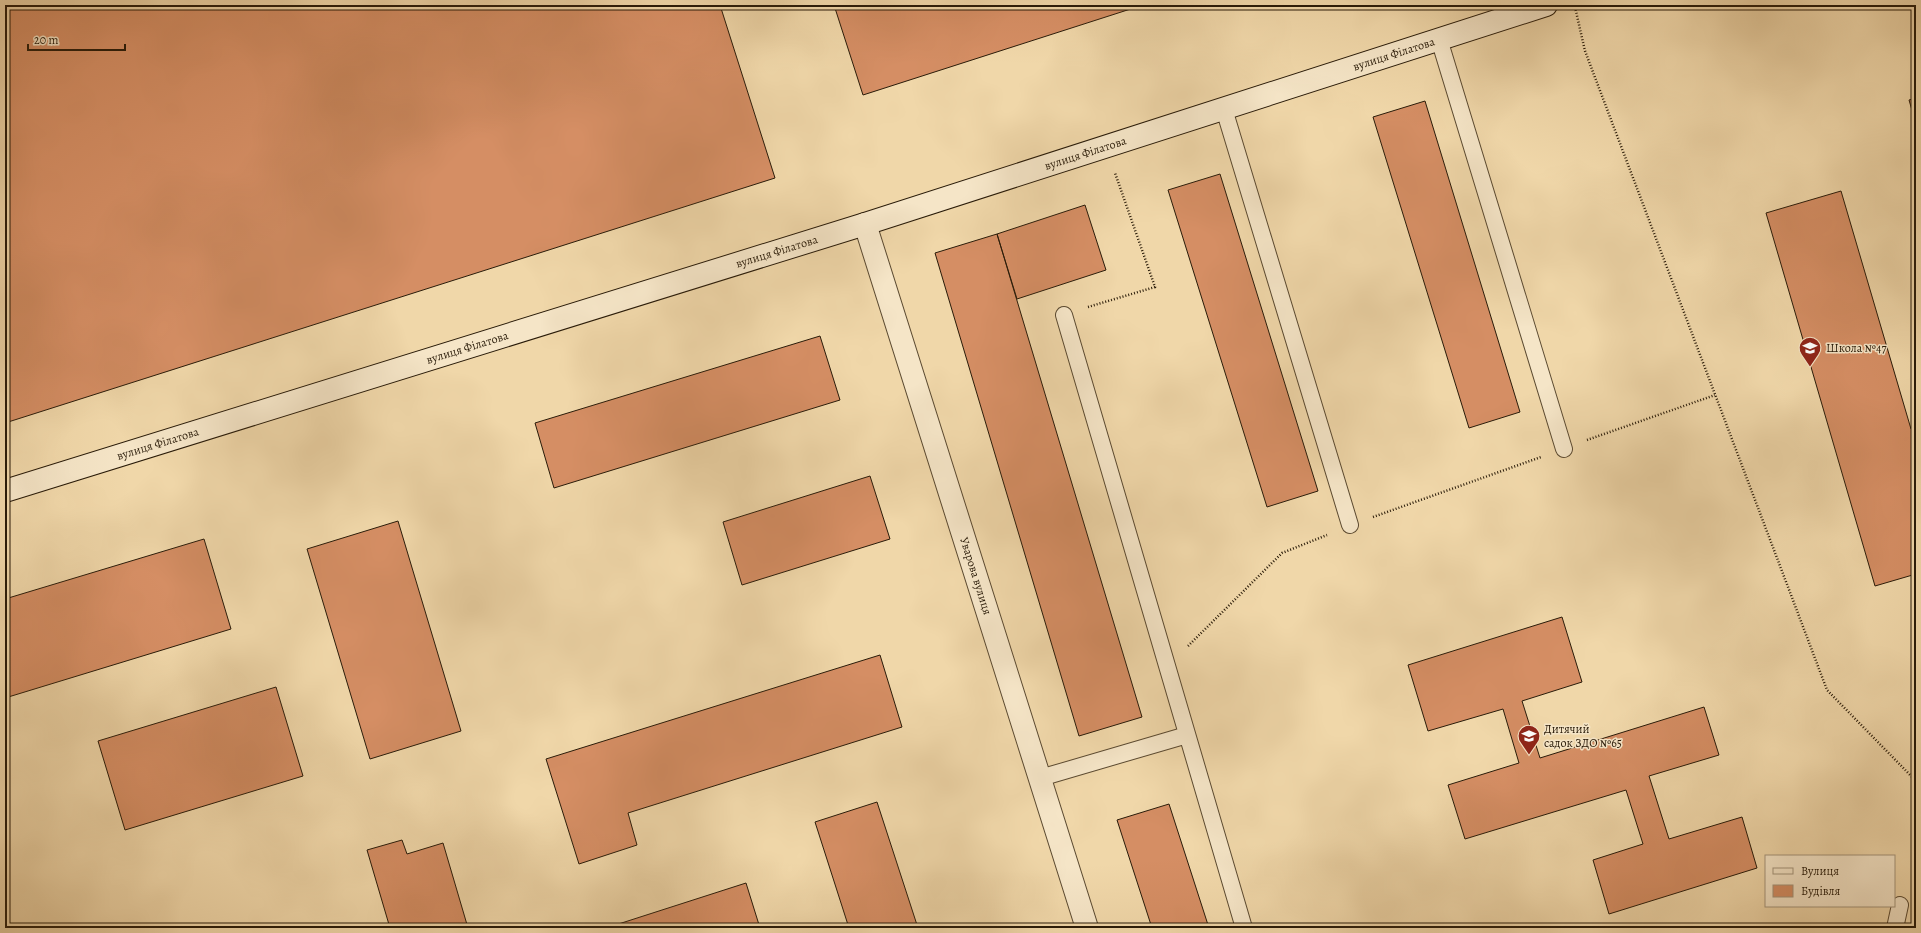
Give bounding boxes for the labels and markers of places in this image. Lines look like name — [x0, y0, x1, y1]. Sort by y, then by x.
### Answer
school or university icon: Школа №47 — [1797, 335, 1823, 368]
place label: Школа №47 — [1826, 340, 1887, 356]
place label: Дитячий садок ЗДО №65 — [1544, 721, 1622, 751]
school or university icon: Дитячий садок ЗДО №65 — [1516, 723, 1542, 756]

